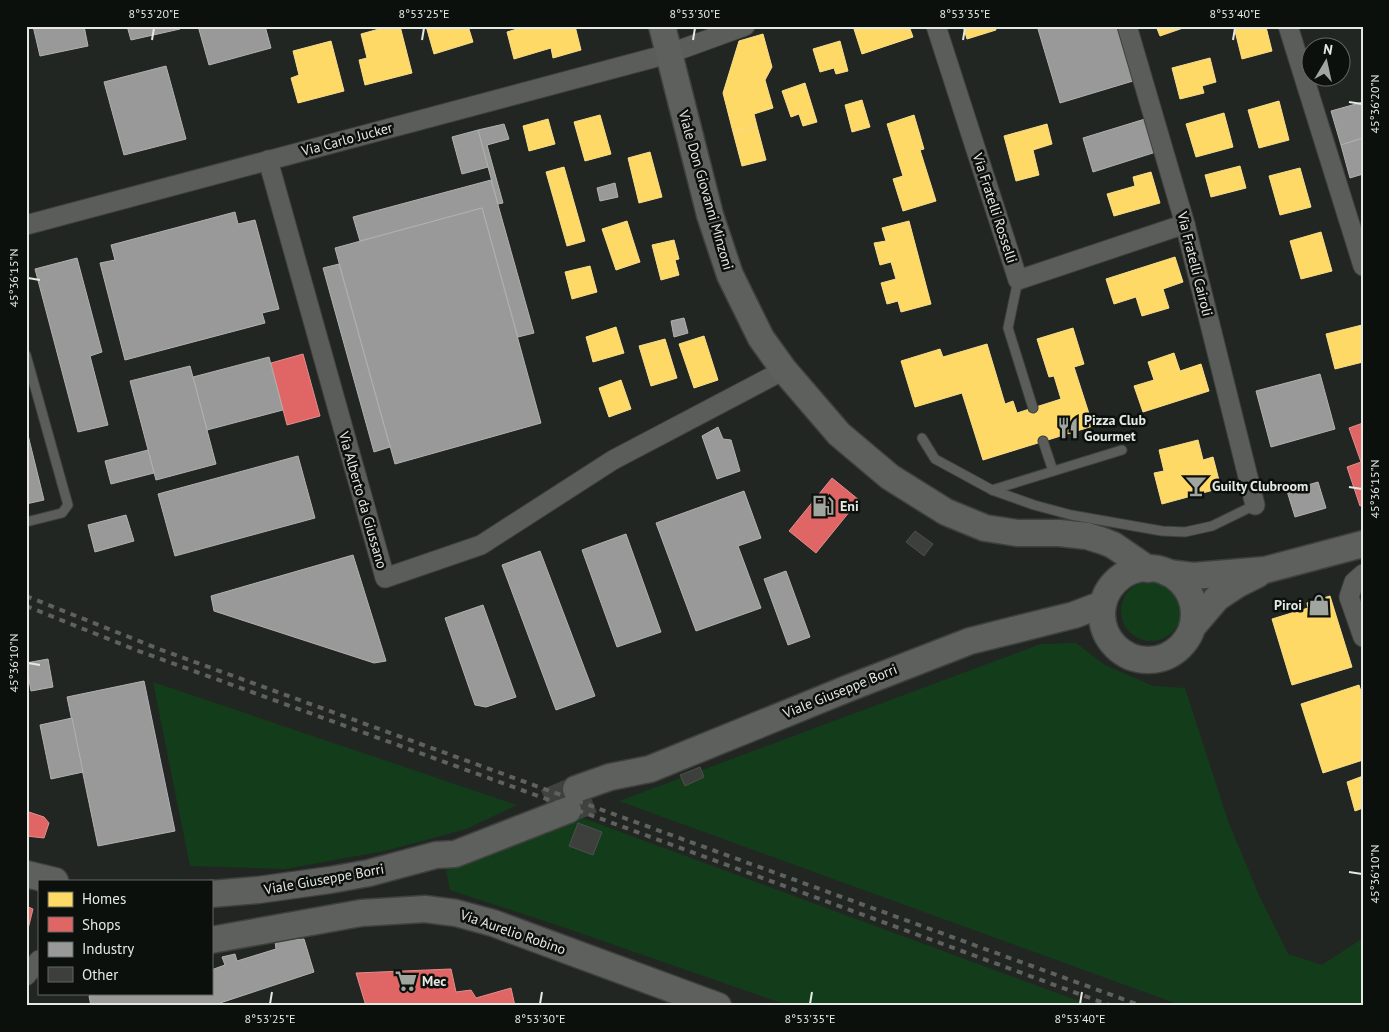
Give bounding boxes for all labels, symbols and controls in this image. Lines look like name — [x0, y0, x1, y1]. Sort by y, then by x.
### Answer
text: 8°53'20"E — [129, 6, 179, 21]
text: 8°53'25"E — [399, 6, 449, 21]
text: 8°53'30"E — [670, 6, 720, 21]
text: 8°53'35"E — [940, 6, 990, 21]
text: 8°53'40"E — [1210, 6, 1260, 21]
north arrow — [1302, 38, 1352, 88]
text: N — [1322, 40, 1334, 59]
text: 45°36'20"N — [1367, 74, 1382, 134]
street label: Viale Don Giovanni Minzoni — [674, 107, 737, 272]
street label: Via Carlo Jucker — [299, 118, 395, 160]
street label: Via Fratelli Rosselli — [968, 150, 1021, 265]
street label: Via Fratelli Cairoli — [1173, 209, 1217, 318]
text: 45°36'15"N — [6, 248, 21, 308]
place label: Pizza Club Gourmet — [1084, 411, 1146, 445]
restaurant icon: Pizza Club Gourmet — [1055, 415, 1081, 441]
street label: Via Alberto da Giussano — [335, 428, 391, 571]
text: 45°36'15"N — [1367, 459, 1382, 519]
bar icon: Guilty Clubroom — [1183, 473, 1209, 499]
place label: Guilty Clubroom — [1212, 477, 1308, 495]
fuel station icon: Eni — [810, 493, 836, 519]
place label: Eni — [840, 497, 859, 515]
shop icon: Piroi — [1306, 592, 1332, 618]
place label: Piroi — [1274, 596, 1302, 614]
text: 45°36'10"N — [6, 633, 21, 693]
street label: Viale Giuseppe Borri — [779, 660, 900, 722]
text: 45°36'10"N — [1367, 844, 1382, 904]
street label: Viale Giuseppe Borri — [262, 860, 385, 899]
legend — [38, 880, 212, 994]
text: Homes — [82, 889, 126, 908]
street label: Via Aurelio Robino — [457, 905, 568, 958]
text: Shops — [82, 915, 121, 934]
text: Industry — [82, 939, 134, 958]
text: Other — [82, 965, 118, 984]
supermarket icon: Mec — [393, 968, 419, 994]
place label: Mec — [422, 972, 446, 990]
text: 8°53'25"E — [245, 1011, 295, 1026]
text: 8°53'30"E — [515, 1011, 565, 1026]
text: 8°53'35"E — [785, 1011, 835, 1026]
text: 8°53'40"E — [1055, 1011, 1105, 1026]

